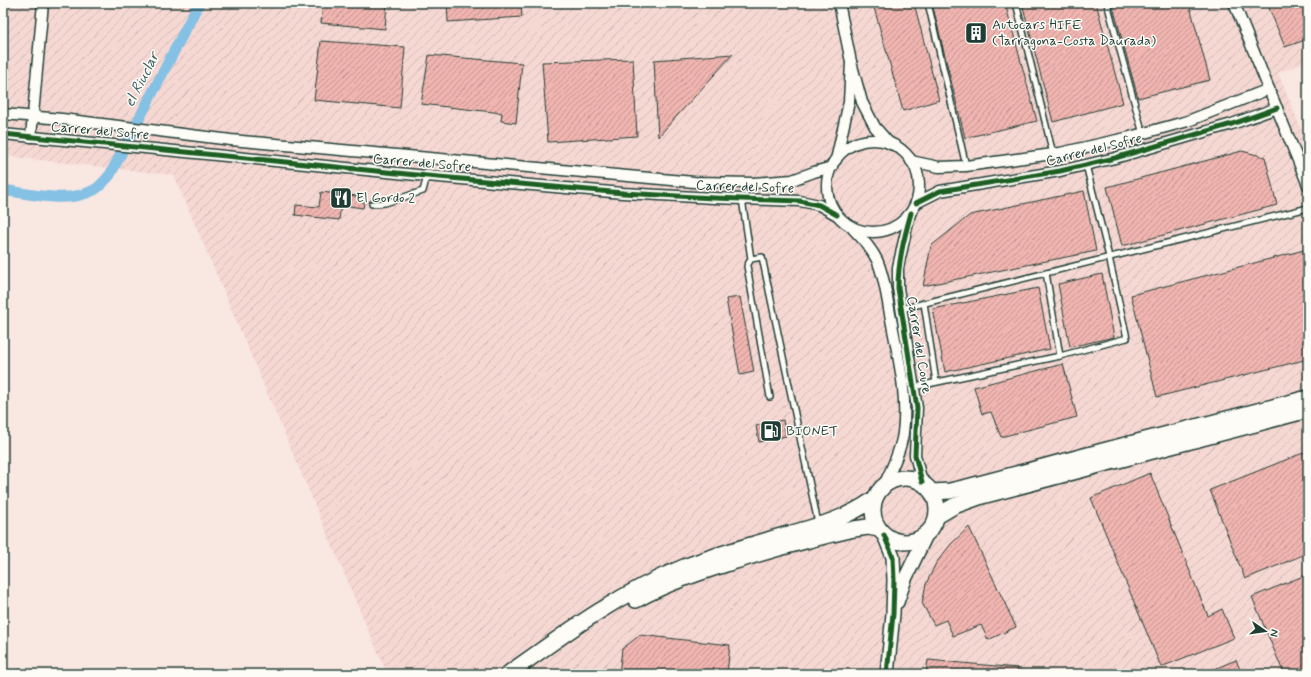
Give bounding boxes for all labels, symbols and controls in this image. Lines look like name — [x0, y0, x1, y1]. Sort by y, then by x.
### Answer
place label: Autocars HIFE (Tarragona-Costa Daurada) — [992, 16, 1156, 50]
building icon: Autocars HIFE (Tarragona-Costa Daurada) — [963, 20, 989, 46]
water label: el Riuclar — [120, 48, 165, 111]
street label: Carrer del Sofre — [50, 118, 150, 144]
street label: Carrer del Sofre — [1044, 129, 1144, 171]
street label: Carrer del Sofre — [372, 150, 472, 176]
street label: Carrer del Sofre — [695, 176, 795, 198]
restaurant icon: El Gordo 2 — [328, 185, 354, 211]
place label: El Gordo 2 — [356, 189, 415, 207]
street label: Carrer del Coure — [902, 295, 936, 395]
fuel station icon: BIONET — [758, 418, 784, 444]
place label: BIONET — [786, 422, 838, 440]
north arrow — [1245, 611, 1285, 651]
text: N — [1266, 628, 1281, 638]

